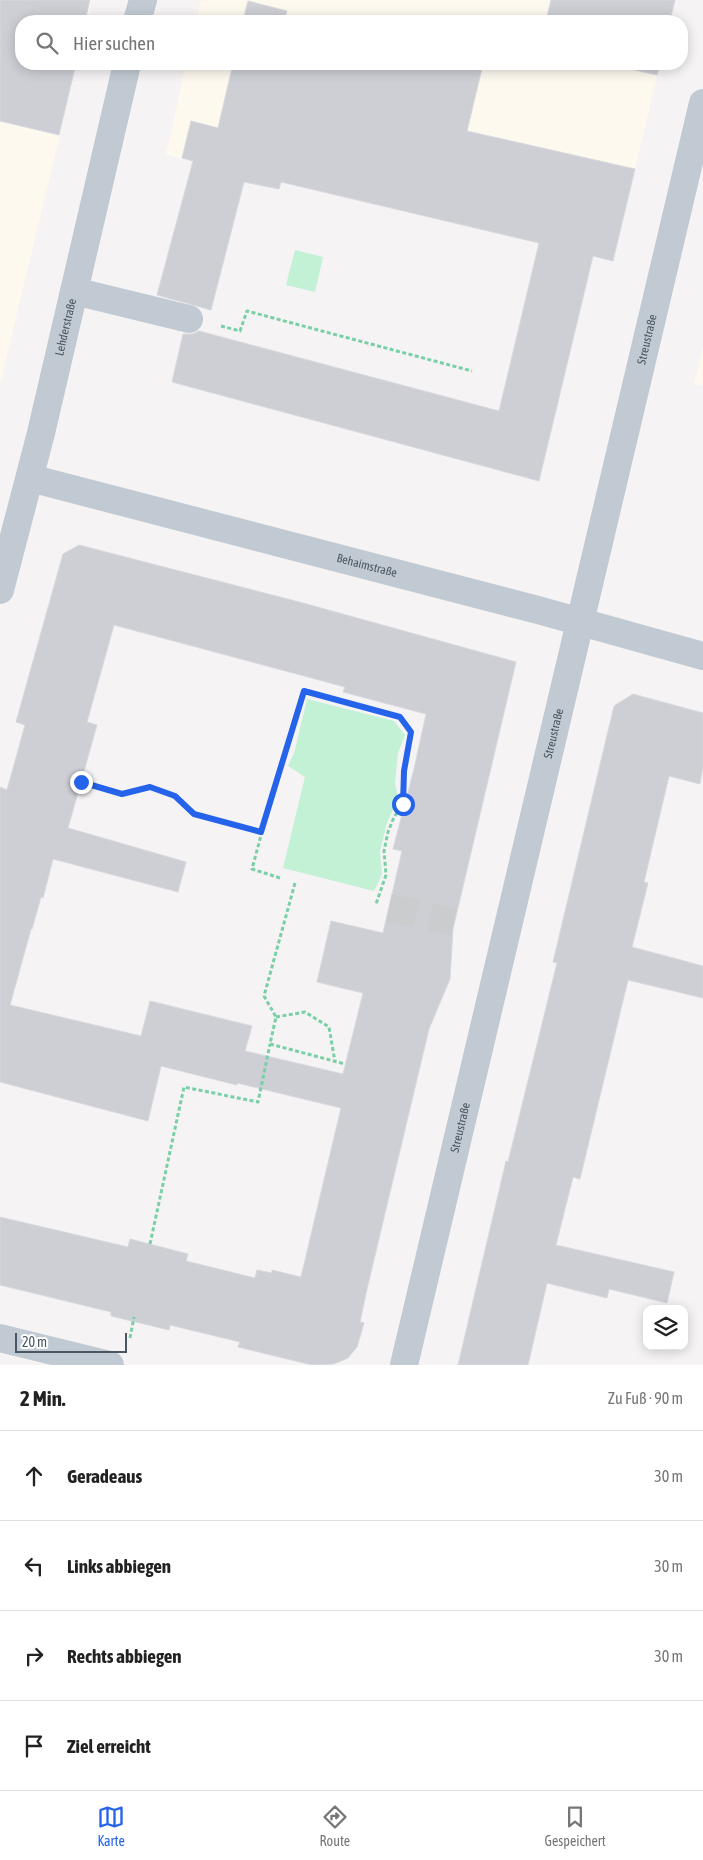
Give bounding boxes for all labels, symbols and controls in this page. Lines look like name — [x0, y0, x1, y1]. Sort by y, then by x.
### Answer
search box — [15, 15, 688, 70]
icon: search — [33, 29, 61, 57]
text: Hier suchen — [73, 32, 155, 54]
street label: Lehderstraße — [52, 297, 79, 357]
street label: Streustraße — [634, 313, 660, 366]
street label: Behaimstraße — [335, 551, 398, 580]
street label: Streustraße — [541, 707, 566, 760]
route end — [70, 771, 93, 794]
route start — [392, 793, 415, 816]
street label: Streustraße — [448, 1101, 473, 1154]
map controls — [643, 1305, 688, 1350]
button: layers — [643, 1305, 688, 1350]
scale bar — [15, 1330, 128, 1353]
text: 20 m — [22, 1334, 47, 1350]
text: 2 Min. — [20, 1386, 66, 1410]
text: Zu Fuß · 90 m — [608, 1389, 683, 1407]
icon: ahead — [20, 1462, 48, 1490]
text: Geradeaus — [67, 1465, 142, 1487]
text: 30 m — [654, 1467, 683, 1485]
icon: left — [20, 1552, 48, 1580]
text: Links abbiegen — [67, 1555, 171, 1577]
text: 30 m — [654, 1557, 683, 1575]
icon: right — [20, 1642, 48, 1670]
text: Rechts abbiegen — [67, 1645, 182, 1667]
text: 30 m — [654, 1647, 683, 1665]
icon: arrive — [20, 1732, 48, 1760]
text: Ziel erreicht — [67, 1735, 151, 1757]
tab: Karte — [97, 1803, 125, 1849]
tab: Route — [320, 1803, 350, 1849]
tab: Gespeichert — [545, 1803, 606, 1849]

